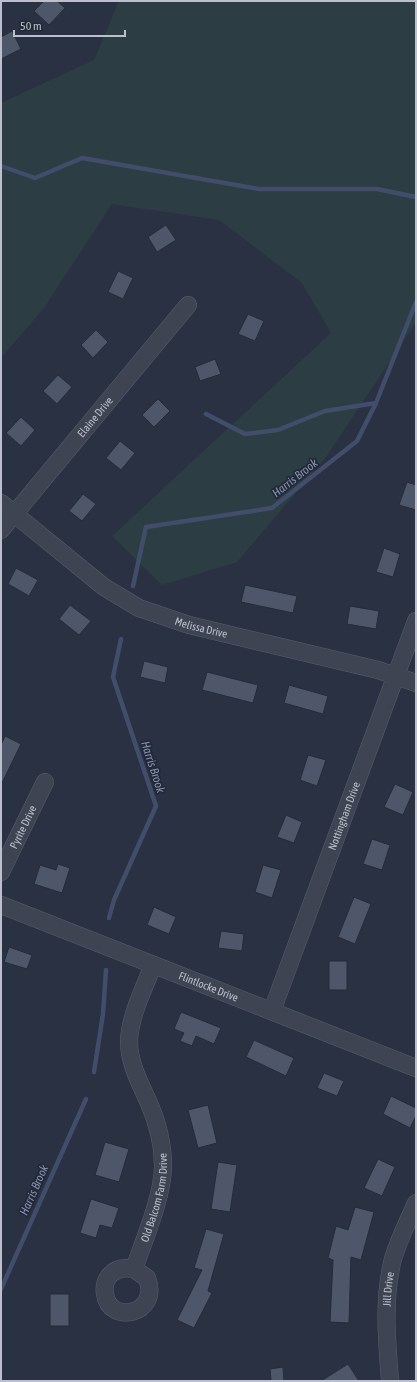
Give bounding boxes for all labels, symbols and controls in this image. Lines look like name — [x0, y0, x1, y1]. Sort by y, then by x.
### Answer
scale bar — [14, 12, 125, 38]
text: 50 m — [20, 19, 42, 33]
street label: Elaine Drive — [75, 394, 115, 439]
water label: Harris Brook — [270, 456, 321, 500]
street label: Melissa Drive — [173, 615, 229, 640]
water label: Harris Brook — [138, 739, 168, 795]
street label: Nottingham Drive — [326, 780, 362, 852]
street label: Pyrite Drive — [7, 803, 39, 851]
street label: Flintlocke Drive — [177, 969, 240, 1004]
street label: Old Balcom Farm Drive — [138, 1153, 169, 1244]
water label: Harris Brook — [17, 1162, 52, 1217]
street label: Jill Drive — [381, 1271, 396, 1307]

